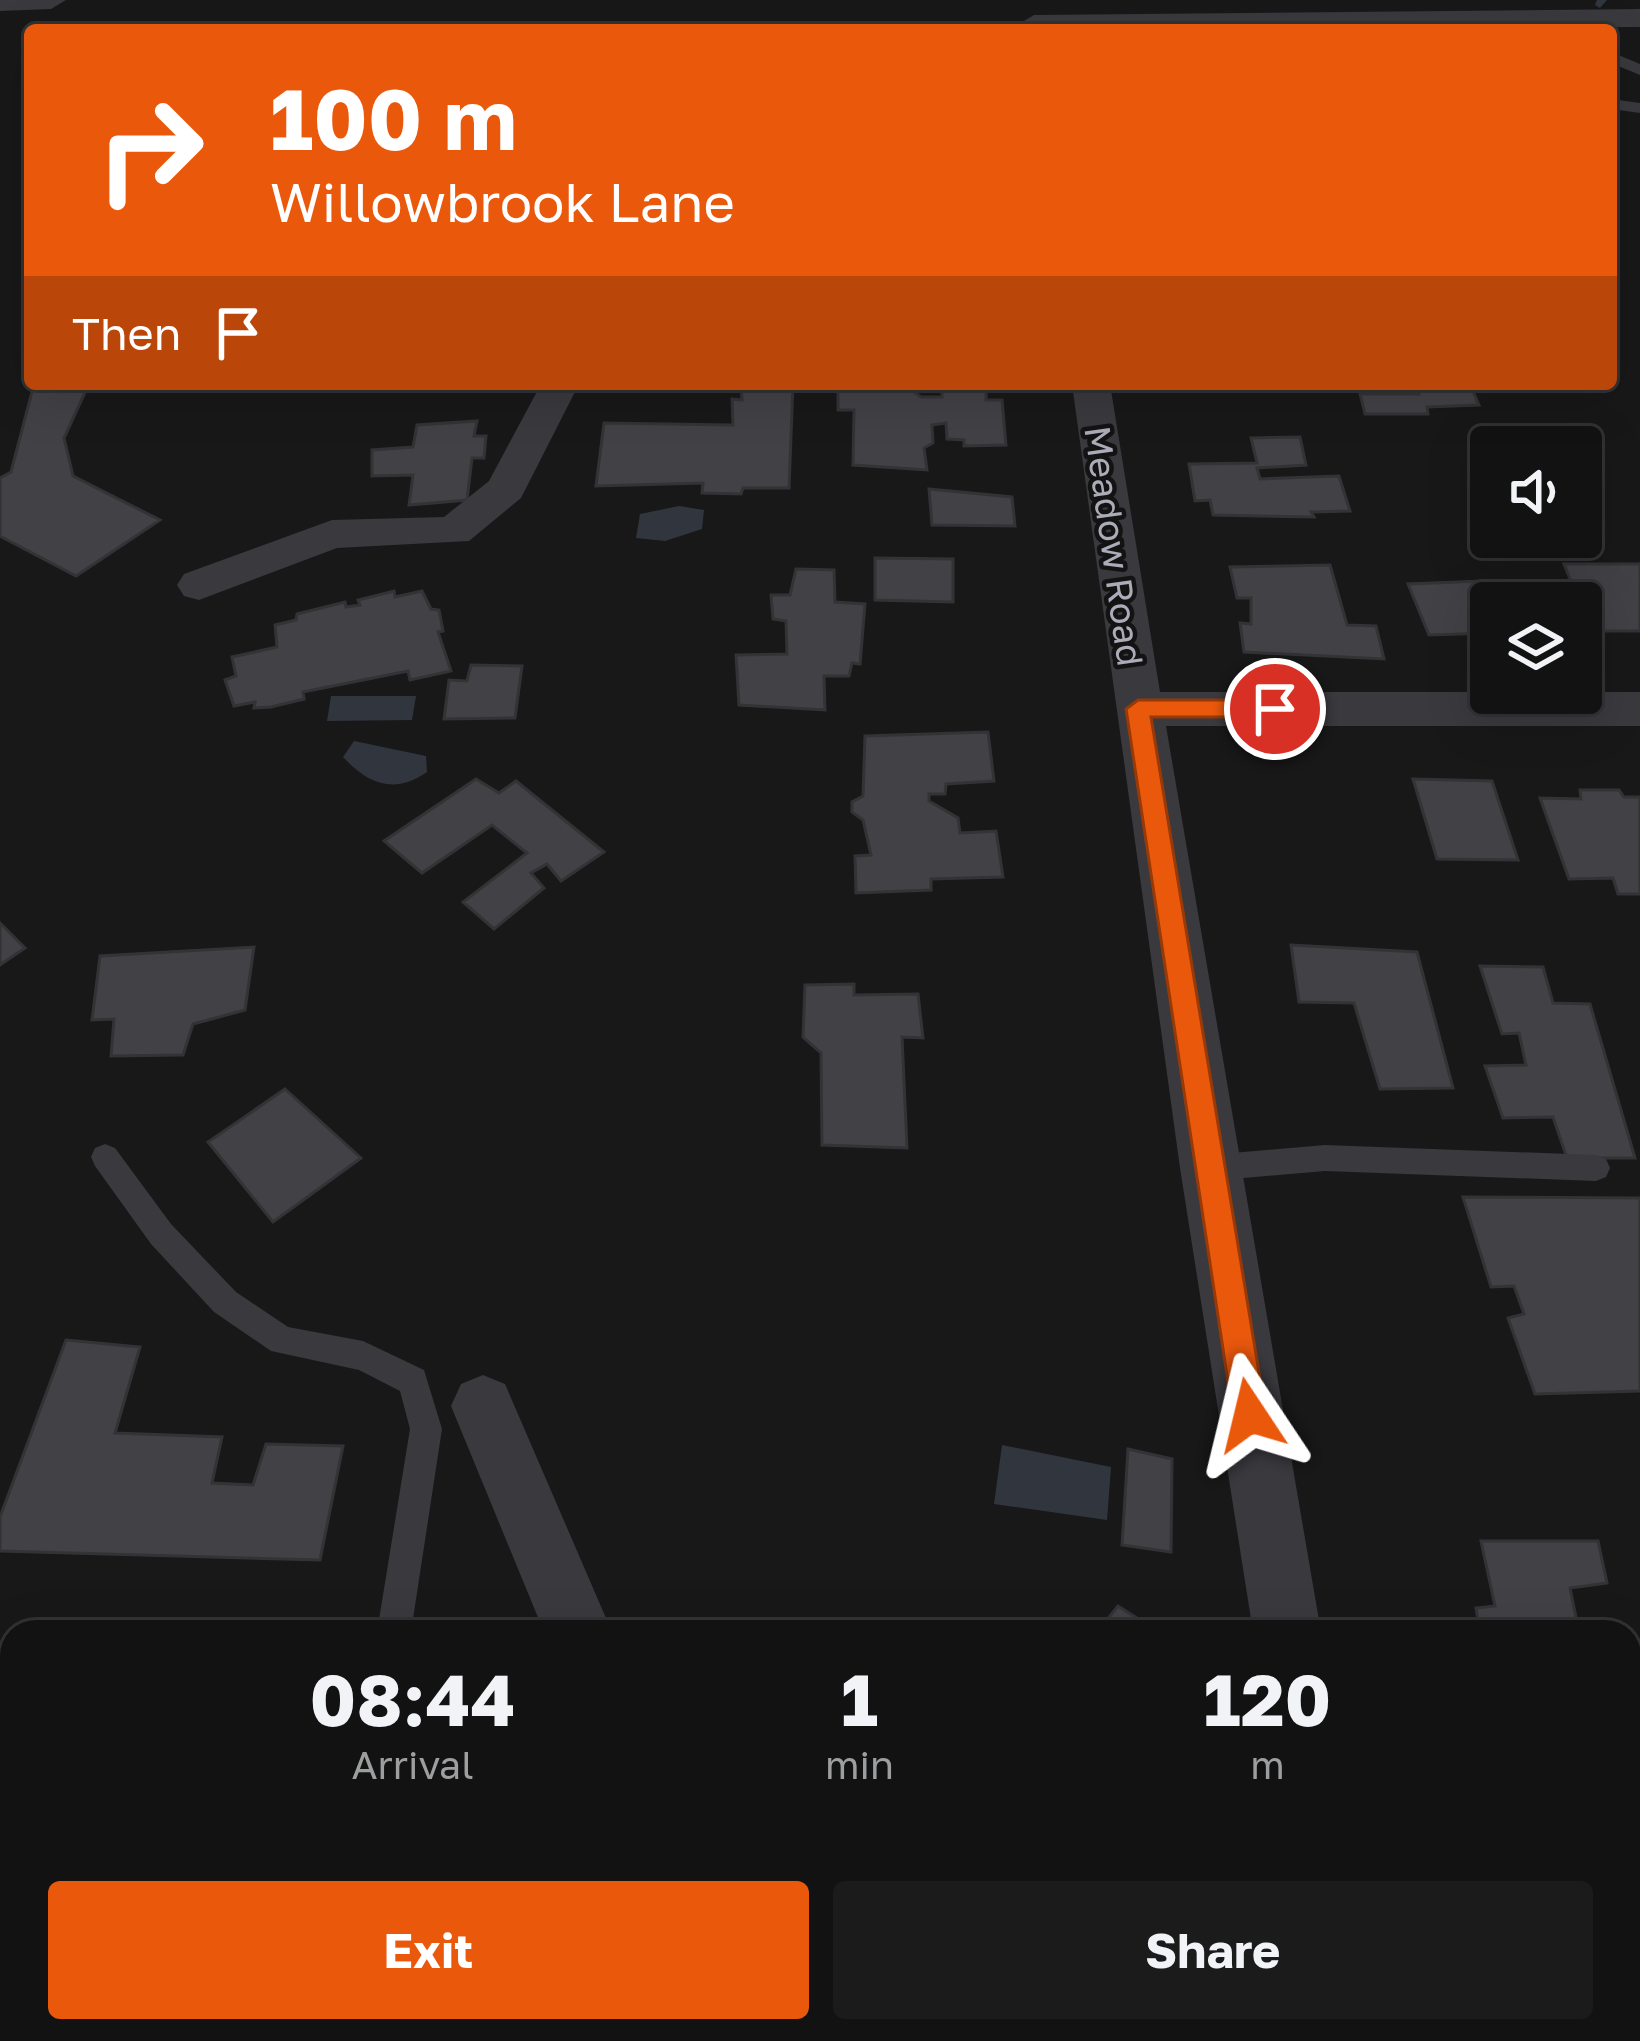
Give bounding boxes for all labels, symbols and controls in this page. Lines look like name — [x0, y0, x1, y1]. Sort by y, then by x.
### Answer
text: 100 m — [270, 68, 517, 168]
icon: right — [72, 72, 228, 228]
text: Willowbrook Lane — [270, 169, 735, 234]
icon: arrive — [205, 300, 271, 366]
text: Then — [72, 306, 181, 360]
street label: Meadow Road — [1076, 423, 1153, 669]
map controls — [1470, 426, 1602, 714]
button: sound — [1470, 426, 1602, 558]
button: layers — [1470, 582, 1602, 714]
pin — [1224, 658, 1326, 760]
icon: arrive — [1242, 676, 1308, 742]
position arrow — [1187, 1352, 1313, 1478]
text: 08:44 — [310, 1655, 516, 1742]
text: 1 — [841, 1655, 878, 1742]
text: 120 — [1204, 1655, 1331, 1742]
text: Arrival — [351, 1741, 474, 1788]
text: min — [825, 1741, 894, 1788]
text: m — [1250, 1741, 1285, 1788]
button: Exit — [48, 1881, 809, 2019]
button: Share — [833, 1881, 1593, 2019]

